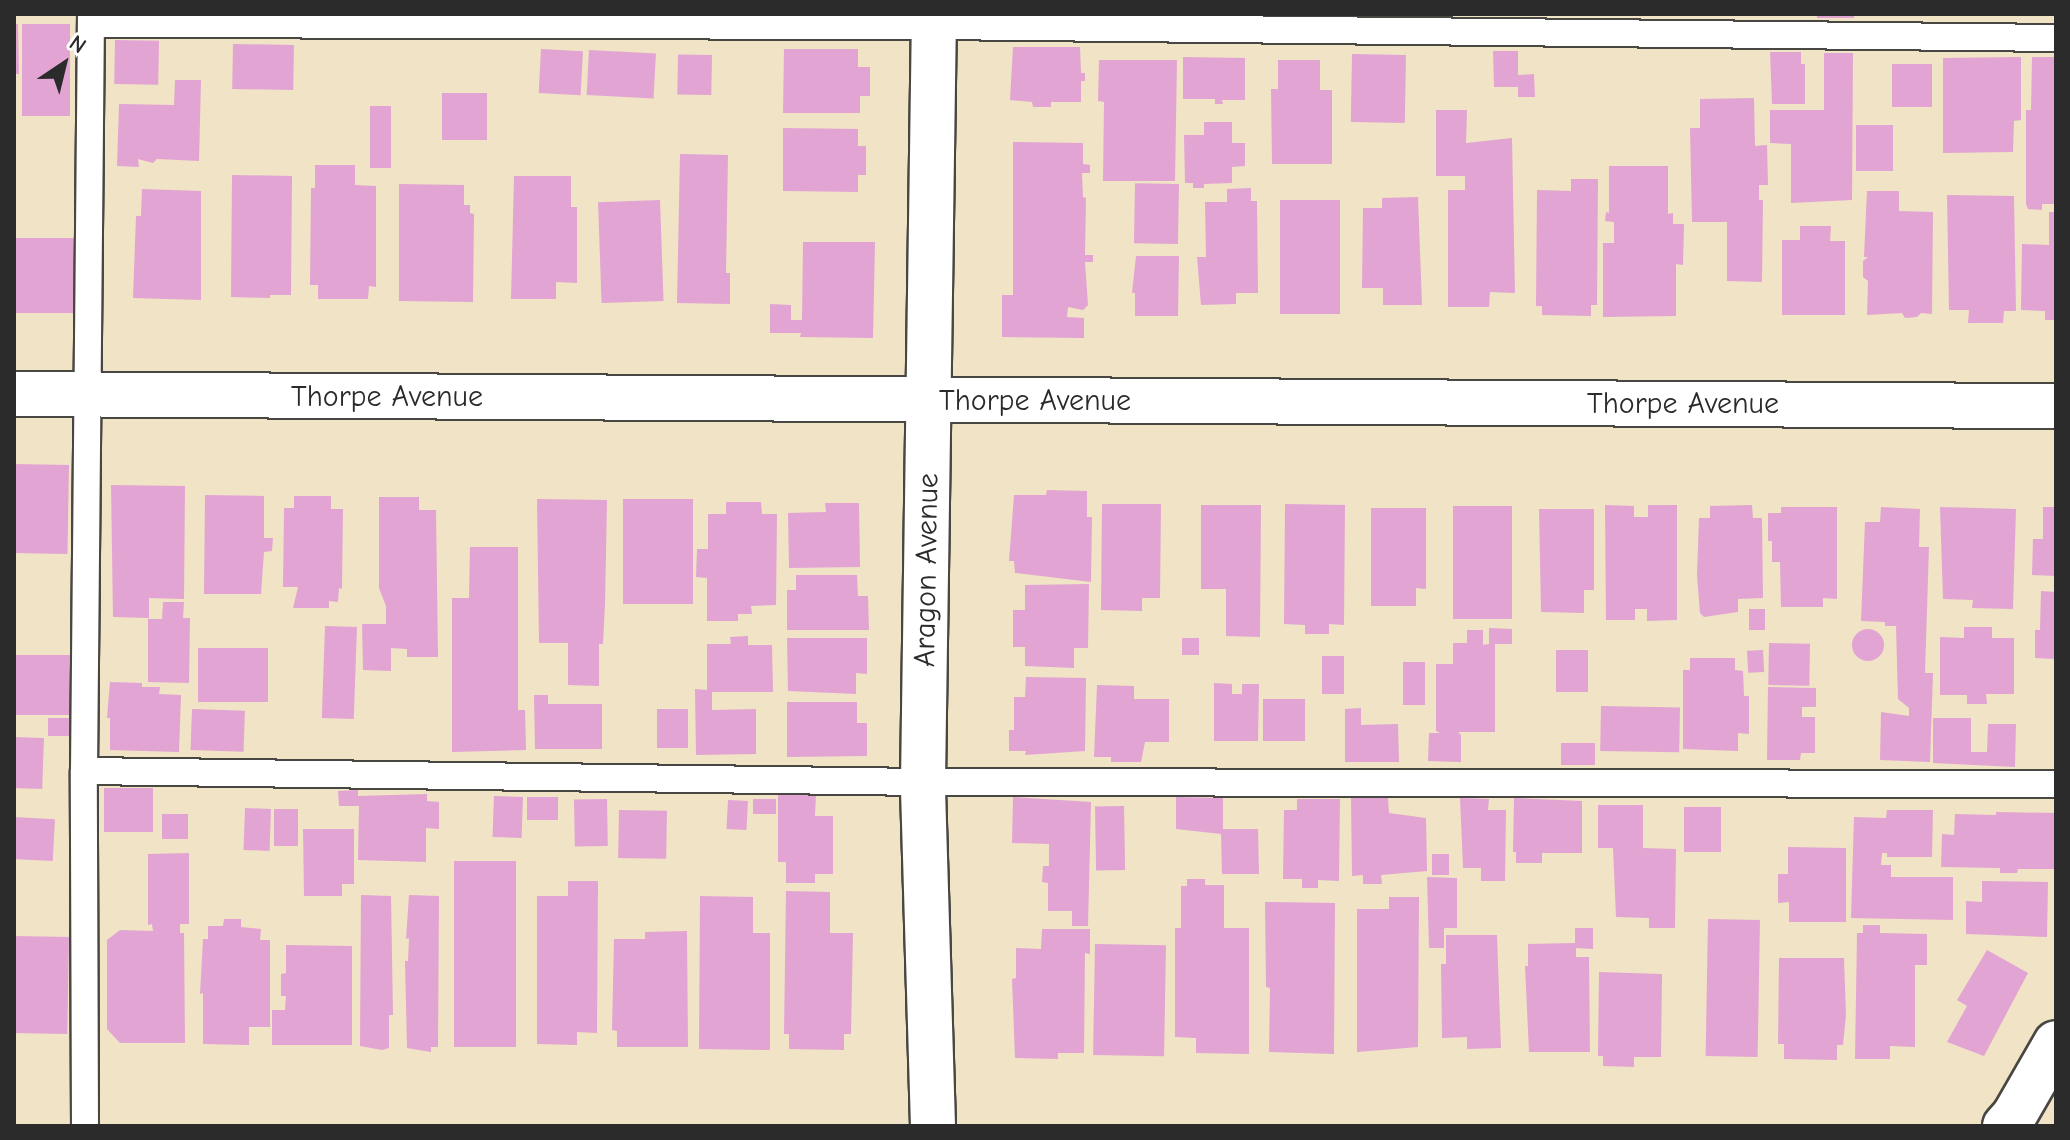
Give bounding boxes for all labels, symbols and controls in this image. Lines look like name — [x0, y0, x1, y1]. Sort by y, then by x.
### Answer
north arrow — [24, 24, 104, 104]
text: N — [64, 30, 91, 59]
street label: Thorpe Avenue — [291, 379, 483, 415]
street label: Thorpe Avenue — [939, 383, 1131, 419]
street label: Thorpe Avenue — [1587, 386, 1779, 422]
street label: Aragon Avenue — [907, 473, 947, 667]

